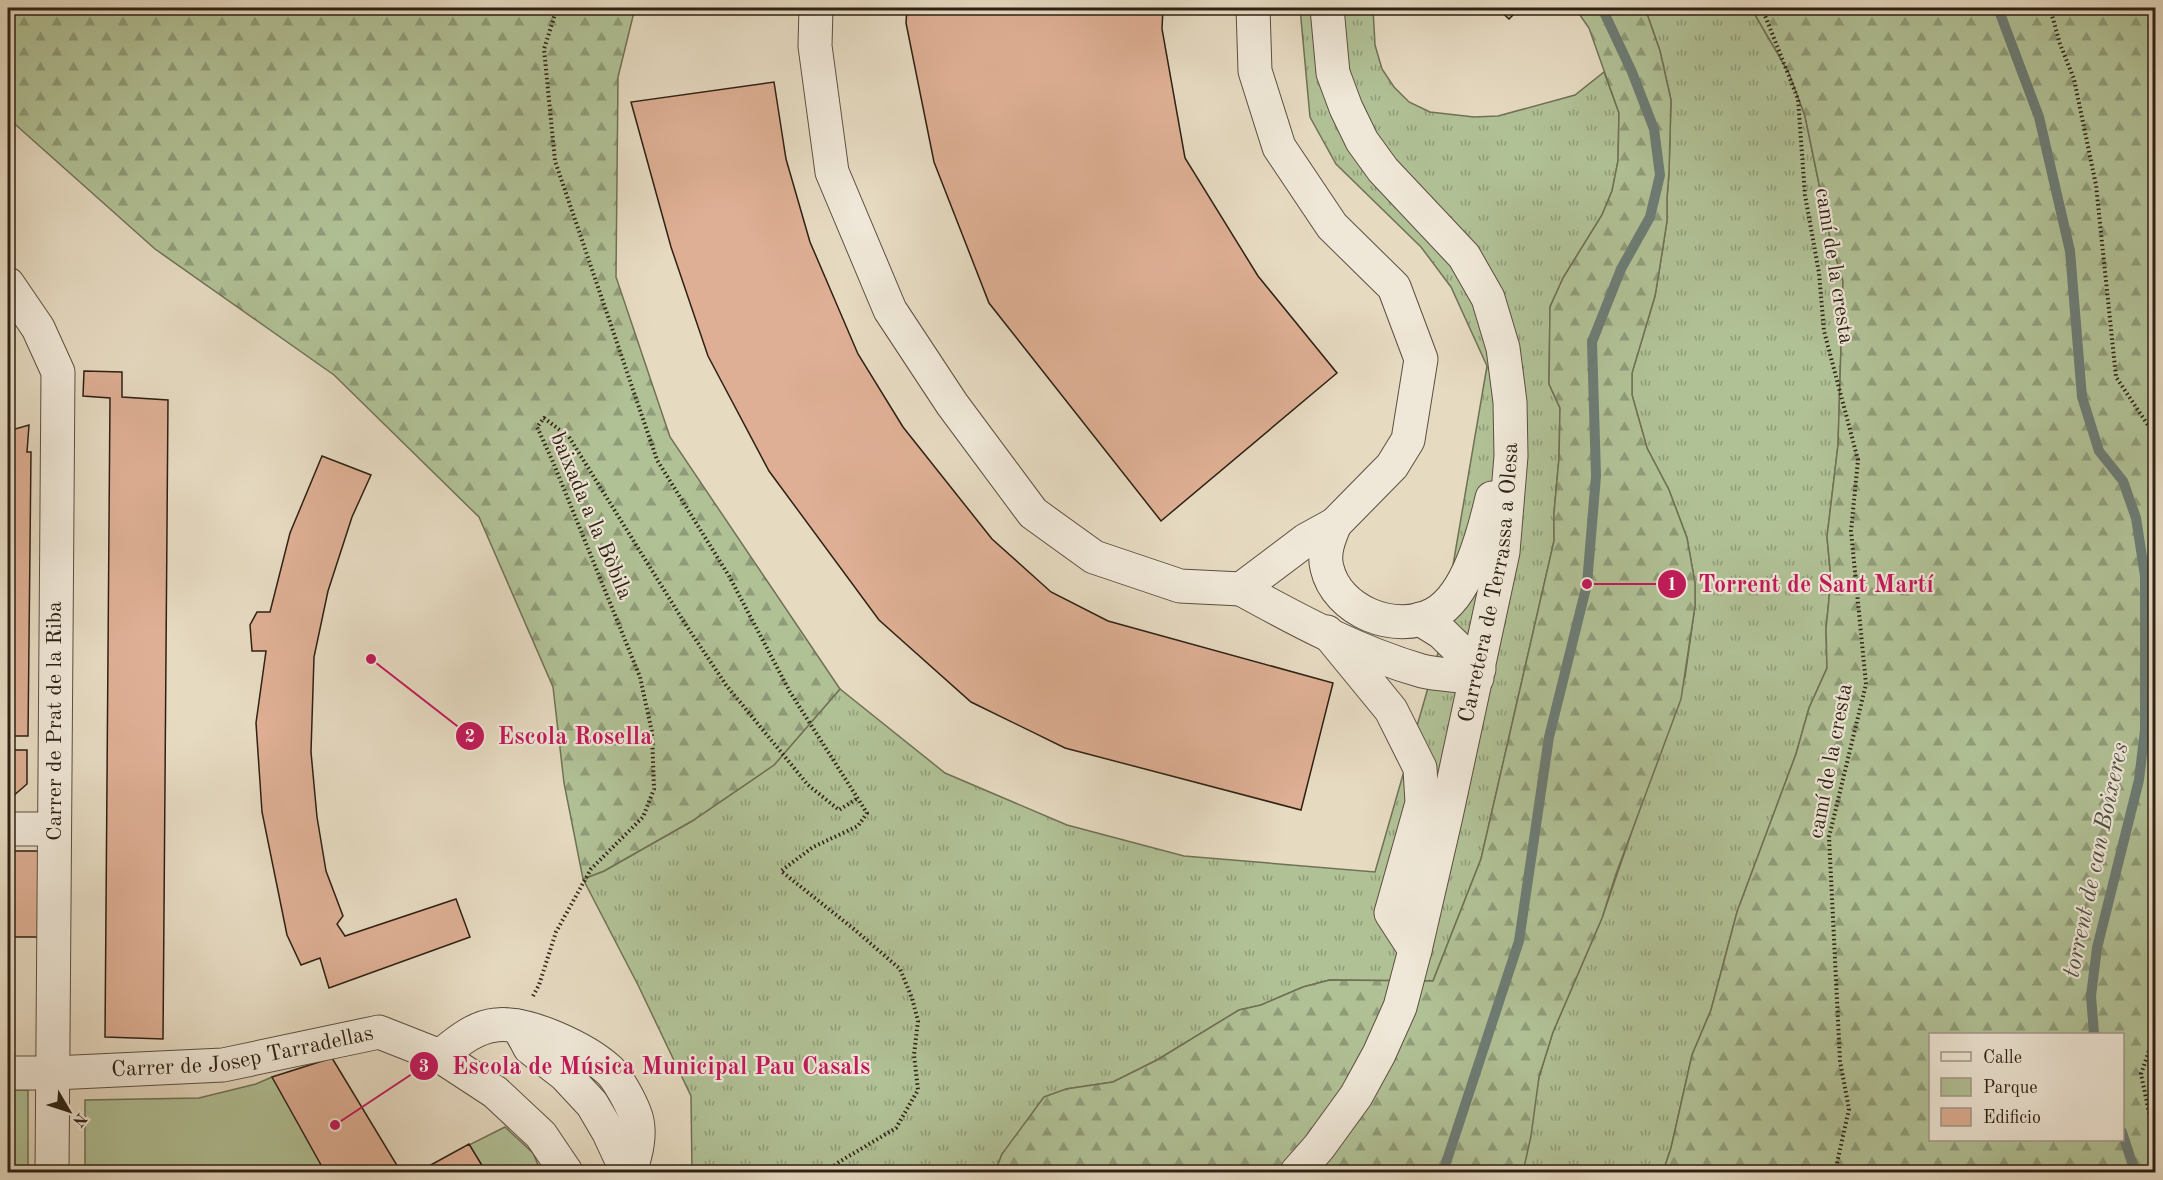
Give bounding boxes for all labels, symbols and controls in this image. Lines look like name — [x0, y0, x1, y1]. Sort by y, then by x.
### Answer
street label: camí de la cresta — [1811, 186, 1857, 346]
street label: baixada a la Bòbila — [546, 429, 636, 603]
street label: Carretera de Terrassa a Olesa — [1455, 442, 1522, 725]
callout: Torrent de Sant Martí — [1657, 563, 1946, 605]
text: Torrent de Sant Martí — [1698, 574, 1934, 598]
text: 1 — [1667, 576, 1677, 594]
street label: Carrer de Prat de la Riba — [44, 601, 66, 841]
street label: camí de la cresta — [1805, 681, 1857, 840]
callout: Escola Rosella — [455, 715, 664, 757]
text: Escola Rosella — [498, 726, 652, 750]
text: 2 — [465, 728, 475, 746]
water label: torrent de can Boixeres — [2060, 740, 2134, 980]
street label: Carrer de Josep Tarradellas — [111, 1022, 375, 1081]
legend — [1929, 1033, 2124, 1141]
callout: Escola de Música Municipal Pau Casals — [409, 1045, 882, 1087]
text: Calle — [1983, 1049, 2022, 1067]
text: Escola de Música Municipal Pau Casals — [452, 1056, 870, 1080]
text: 3 — [419, 1058, 429, 1076]
text: Parque — [1983, 1079, 2038, 1097]
north arrow — [39, 1081, 99, 1141]
text: N — [69, 1109, 89, 1130]
text: Edificio — [1983, 1109, 2041, 1127]

